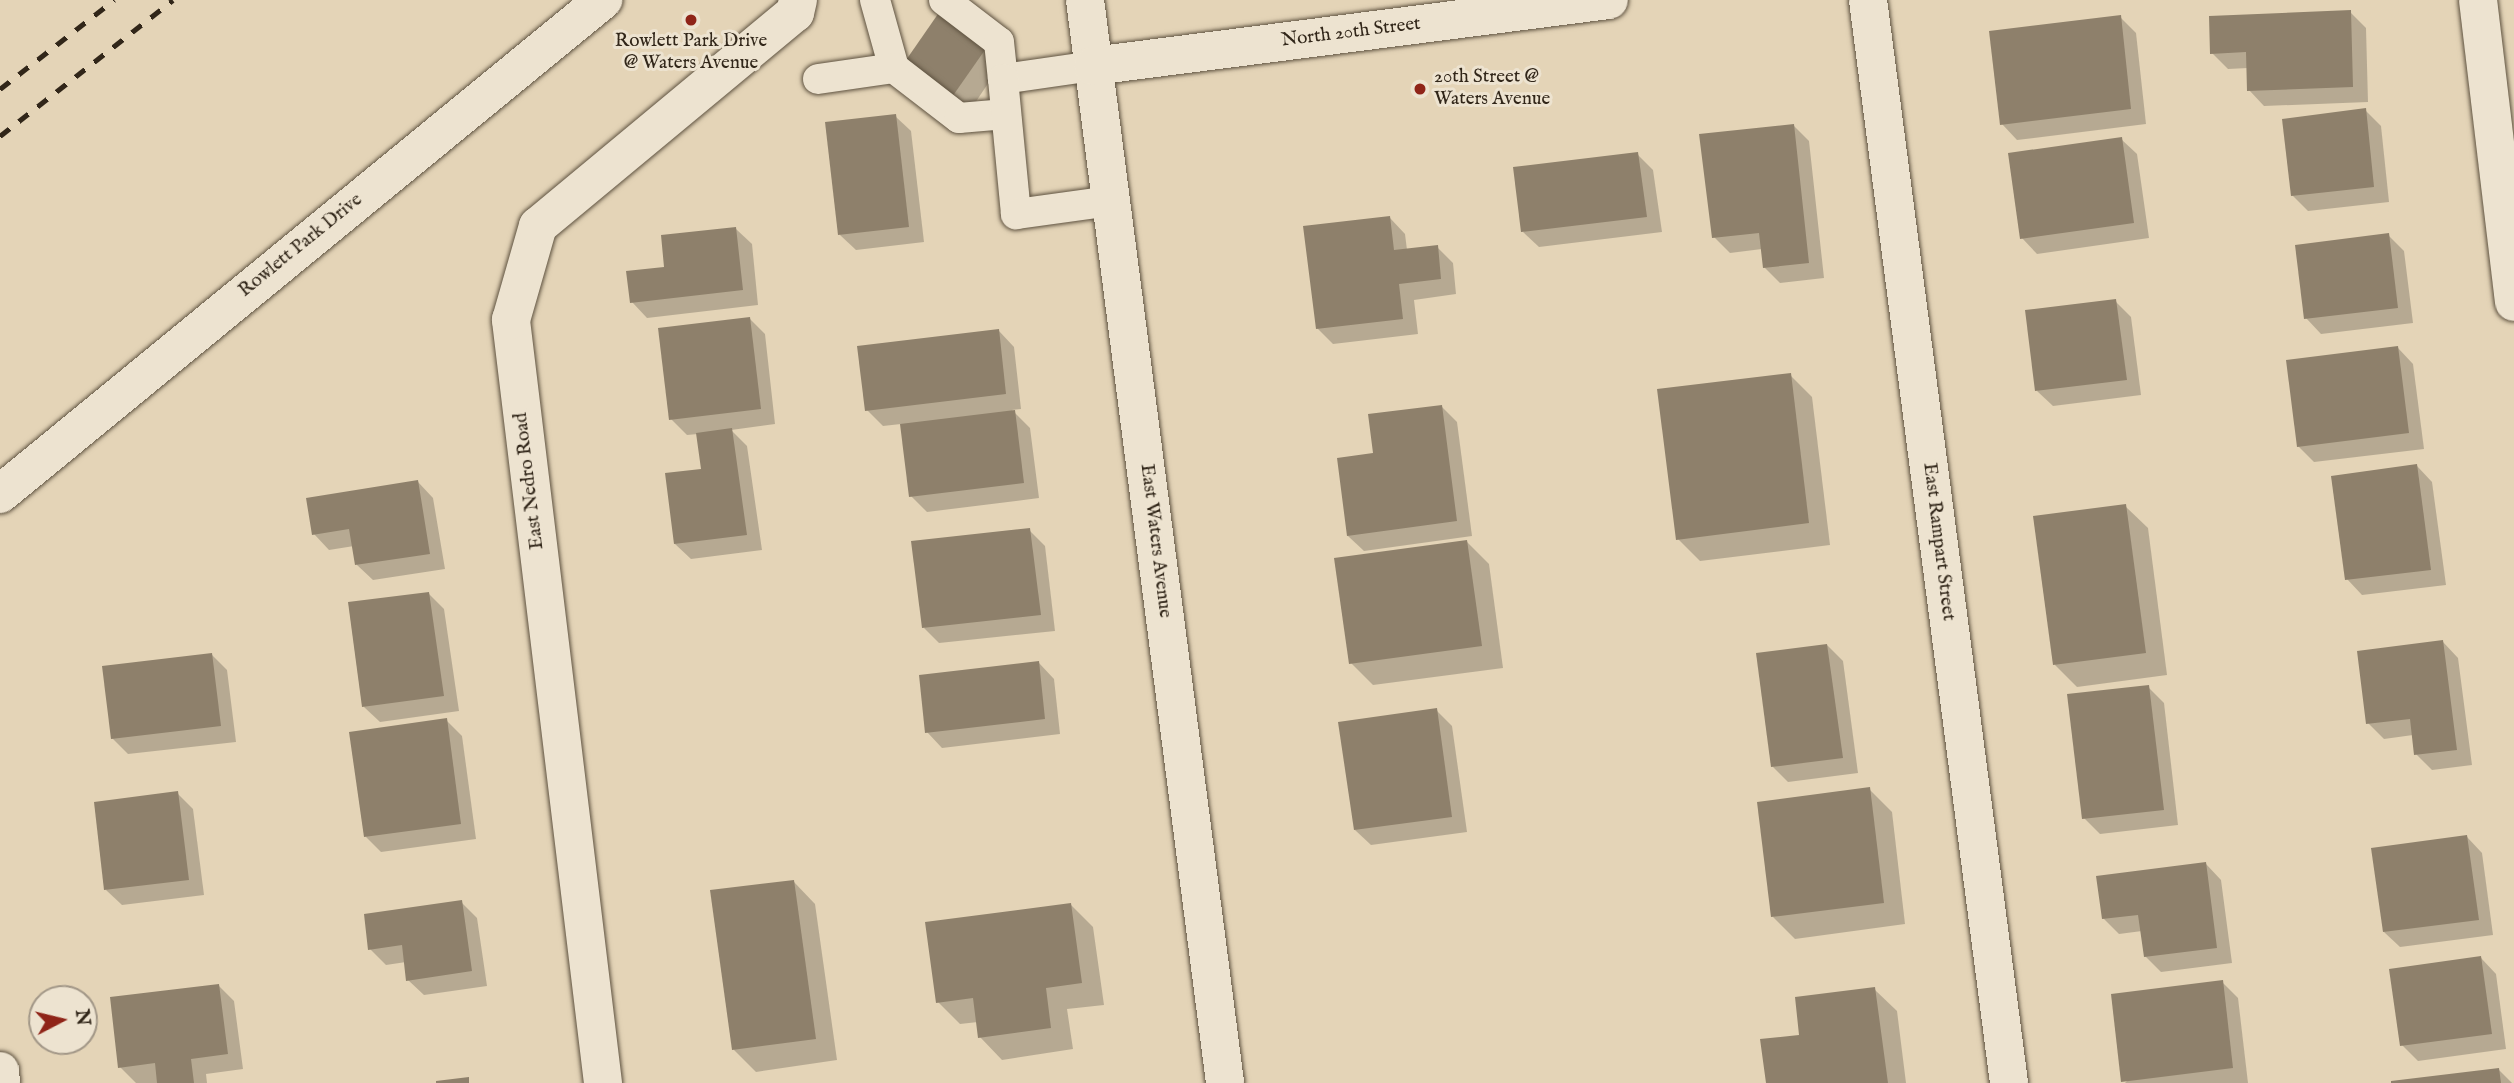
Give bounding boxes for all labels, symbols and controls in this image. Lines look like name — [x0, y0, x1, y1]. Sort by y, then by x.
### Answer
marker: Rowlett Park Drive @ Waters Avenue — [683, 12, 699, 28]
street label: North 20th Street — [1280, 13, 1422, 53]
place label: Rowlett Park Drive @ Waters Avenue — [615, 31, 767, 75]
place label: 20th Street @ Waters Avenue — [1434, 67, 1550, 111]
marker: 20th Street @ Waters Avenue — [1412, 81, 1428, 97]
street label: Rowlett Park Drive — [235, 189, 367, 303]
street label: East Nedro Road — [510, 411, 550, 551]
street label: East Rampart Street — [1917, 462, 1959, 622]
street label: East Waters Avenue — [1134, 463, 1176, 619]
north arrow — [28, 985, 98, 1055]
text: N — [69, 1008, 95, 1027]

